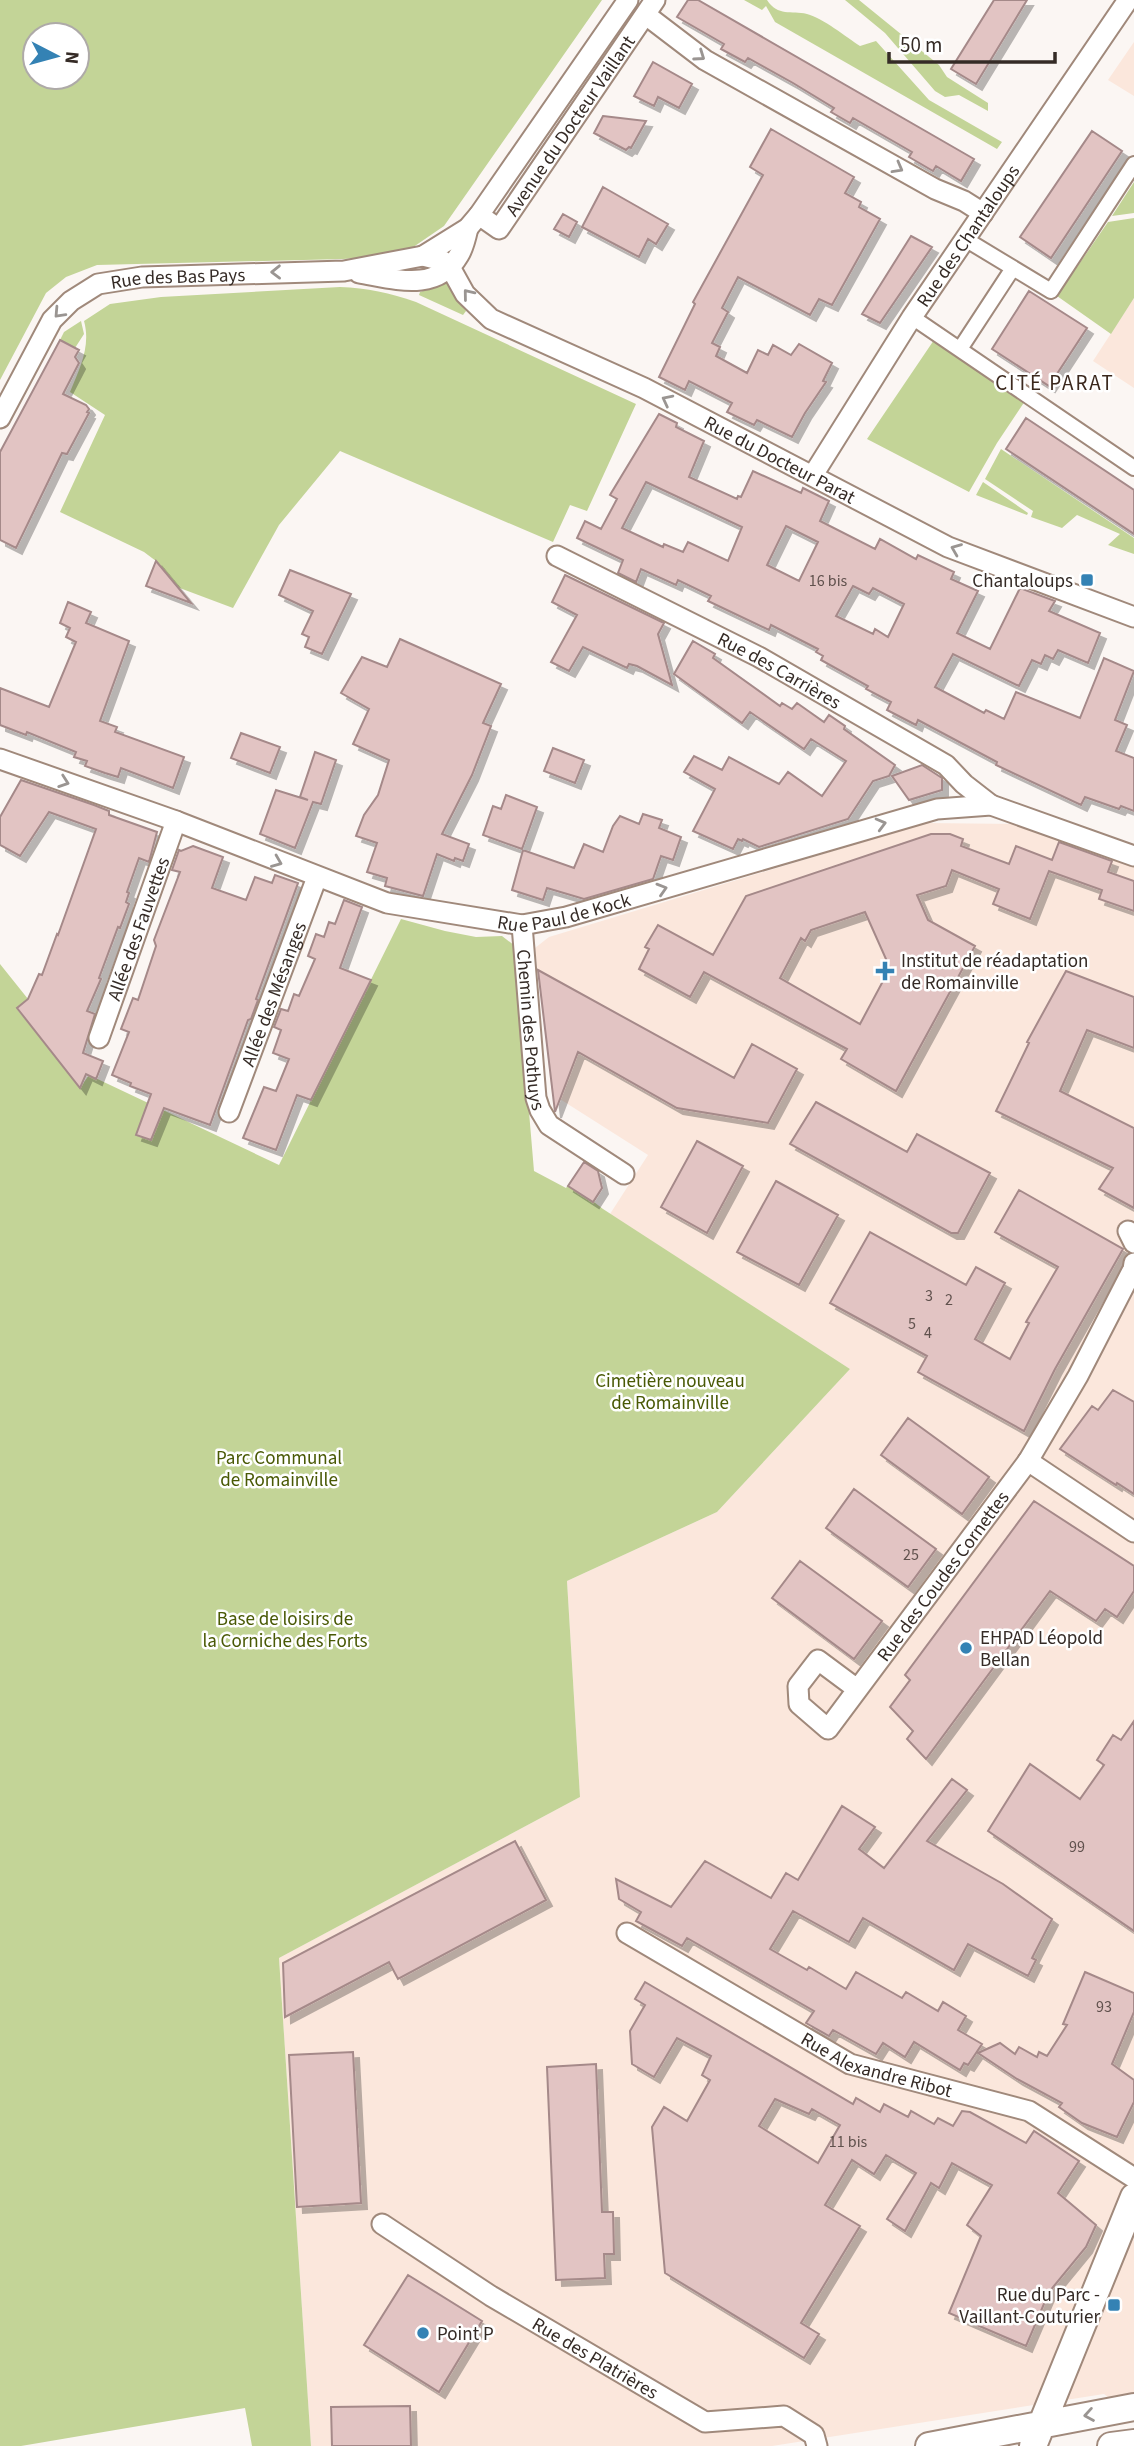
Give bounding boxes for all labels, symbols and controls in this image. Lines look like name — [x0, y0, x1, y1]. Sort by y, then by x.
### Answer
north arrow — [21, 21, 91, 91]
scale bar — [889, 21, 1055, 65]
street label: Avenue du Docteur Vaillant — [500, 30, 643, 222]
text: 50 m — [900, 30, 942, 60]
one-way arrow — [692, 48, 705, 60]
text: N — [57, 50, 86, 65]
one-way arrow — [890, 160, 903, 173]
street label: Rue des Chantaloups — [911, 160, 1027, 313]
street label: Rue des Bas Pays — [109, 262, 246, 297]
one-way arrow — [270, 265, 281, 280]
one-way arrow — [463, 290, 476, 302]
one-way arrow — [55, 305, 68, 318]
district label: CITÉ PARAT — [995, 368, 1115, 398]
one-way arrow — [661, 394, 674, 408]
street label: Rue du Docteur Parat — [699, 410, 860, 512]
one-way arrow — [950, 544, 962, 558]
place label: Chantaloups — [972, 568, 1073, 595]
house number: 16 bis — [809, 570, 848, 592]
marker: Chantaloups — [1079, 572, 1095, 588]
street label: Rue des Carrières — [712, 626, 846, 717]
one-way arrow — [58, 774, 70, 788]
one-way arrow — [874, 818, 886, 833]
one-way arrow — [271, 853, 283, 867]
street label: Allée des Fauvettes — [101, 854, 177, 1005]
one-way arrow — [656, 882, 668, 897]
street label: Rue Paul de Kock — [495, 887, 635, 940]
street label: Allée des Mésanges — [235, 918, 314, 1071]
street label: Chemin des Pothuys — [509, 948, 551, 1114]
place label: Institut de réadaptation de Romainville — [901, 948, 1088, 997]
marker: Institut de réadaptation de Romainville — [875, 961, 895, 981]
house number: 3 — [925, 1285, 933, 1307]
house number: 2 — [945, 1289, 953, 1311]
house number: 5 — [908, 1313, 916, 1335]
house number: 4 — [924, 1322, 932, 1344]
park label: Cimetière nouveau de Romainville — [595, 1368, 745, 1417]
park label: Parc Communal de Romainville — [216, 1445, 342, 1494]
street label: Rue des Coudes Cornettes — [871, 1486, 1016, 1667]
house number: 25 — [903, 1544, 919, 1566]
park label: Base de loisirs de la Corniche des Forts — [202, 1606, 368, 1655]
place label: EHPAD Léopold Bellan — [980, 1625, 1103, 1674]
marker: EHPAD Léopold Bellan — [958, 1640, 974, 1656]
house number: 99 — [1069, 1836, 1085, 1858]
house number: 93 — [1096, 1996, 1112, 2018]
street label: Rue Alexandre Ribot — [795, 2026, 955, 2105]
house number: 11 bis — [829, 2131, 868, 2153]
place label: Rue du Parc - Vaillant-Couturier — [959, 2282, 1100, 2331]
marker: Rue du Parc - Vaillant-Couturier — [1106, 2297, 1122, 2313]
street label: Rue des Platrières — [527, 2311, 663, 2407]
place label: Point P — [437, 2321, 494, 2348]
marker: Point P — [415, 2325, 431, 2341]
one-way arrow — [1083, 2406, 1095, 2421]

